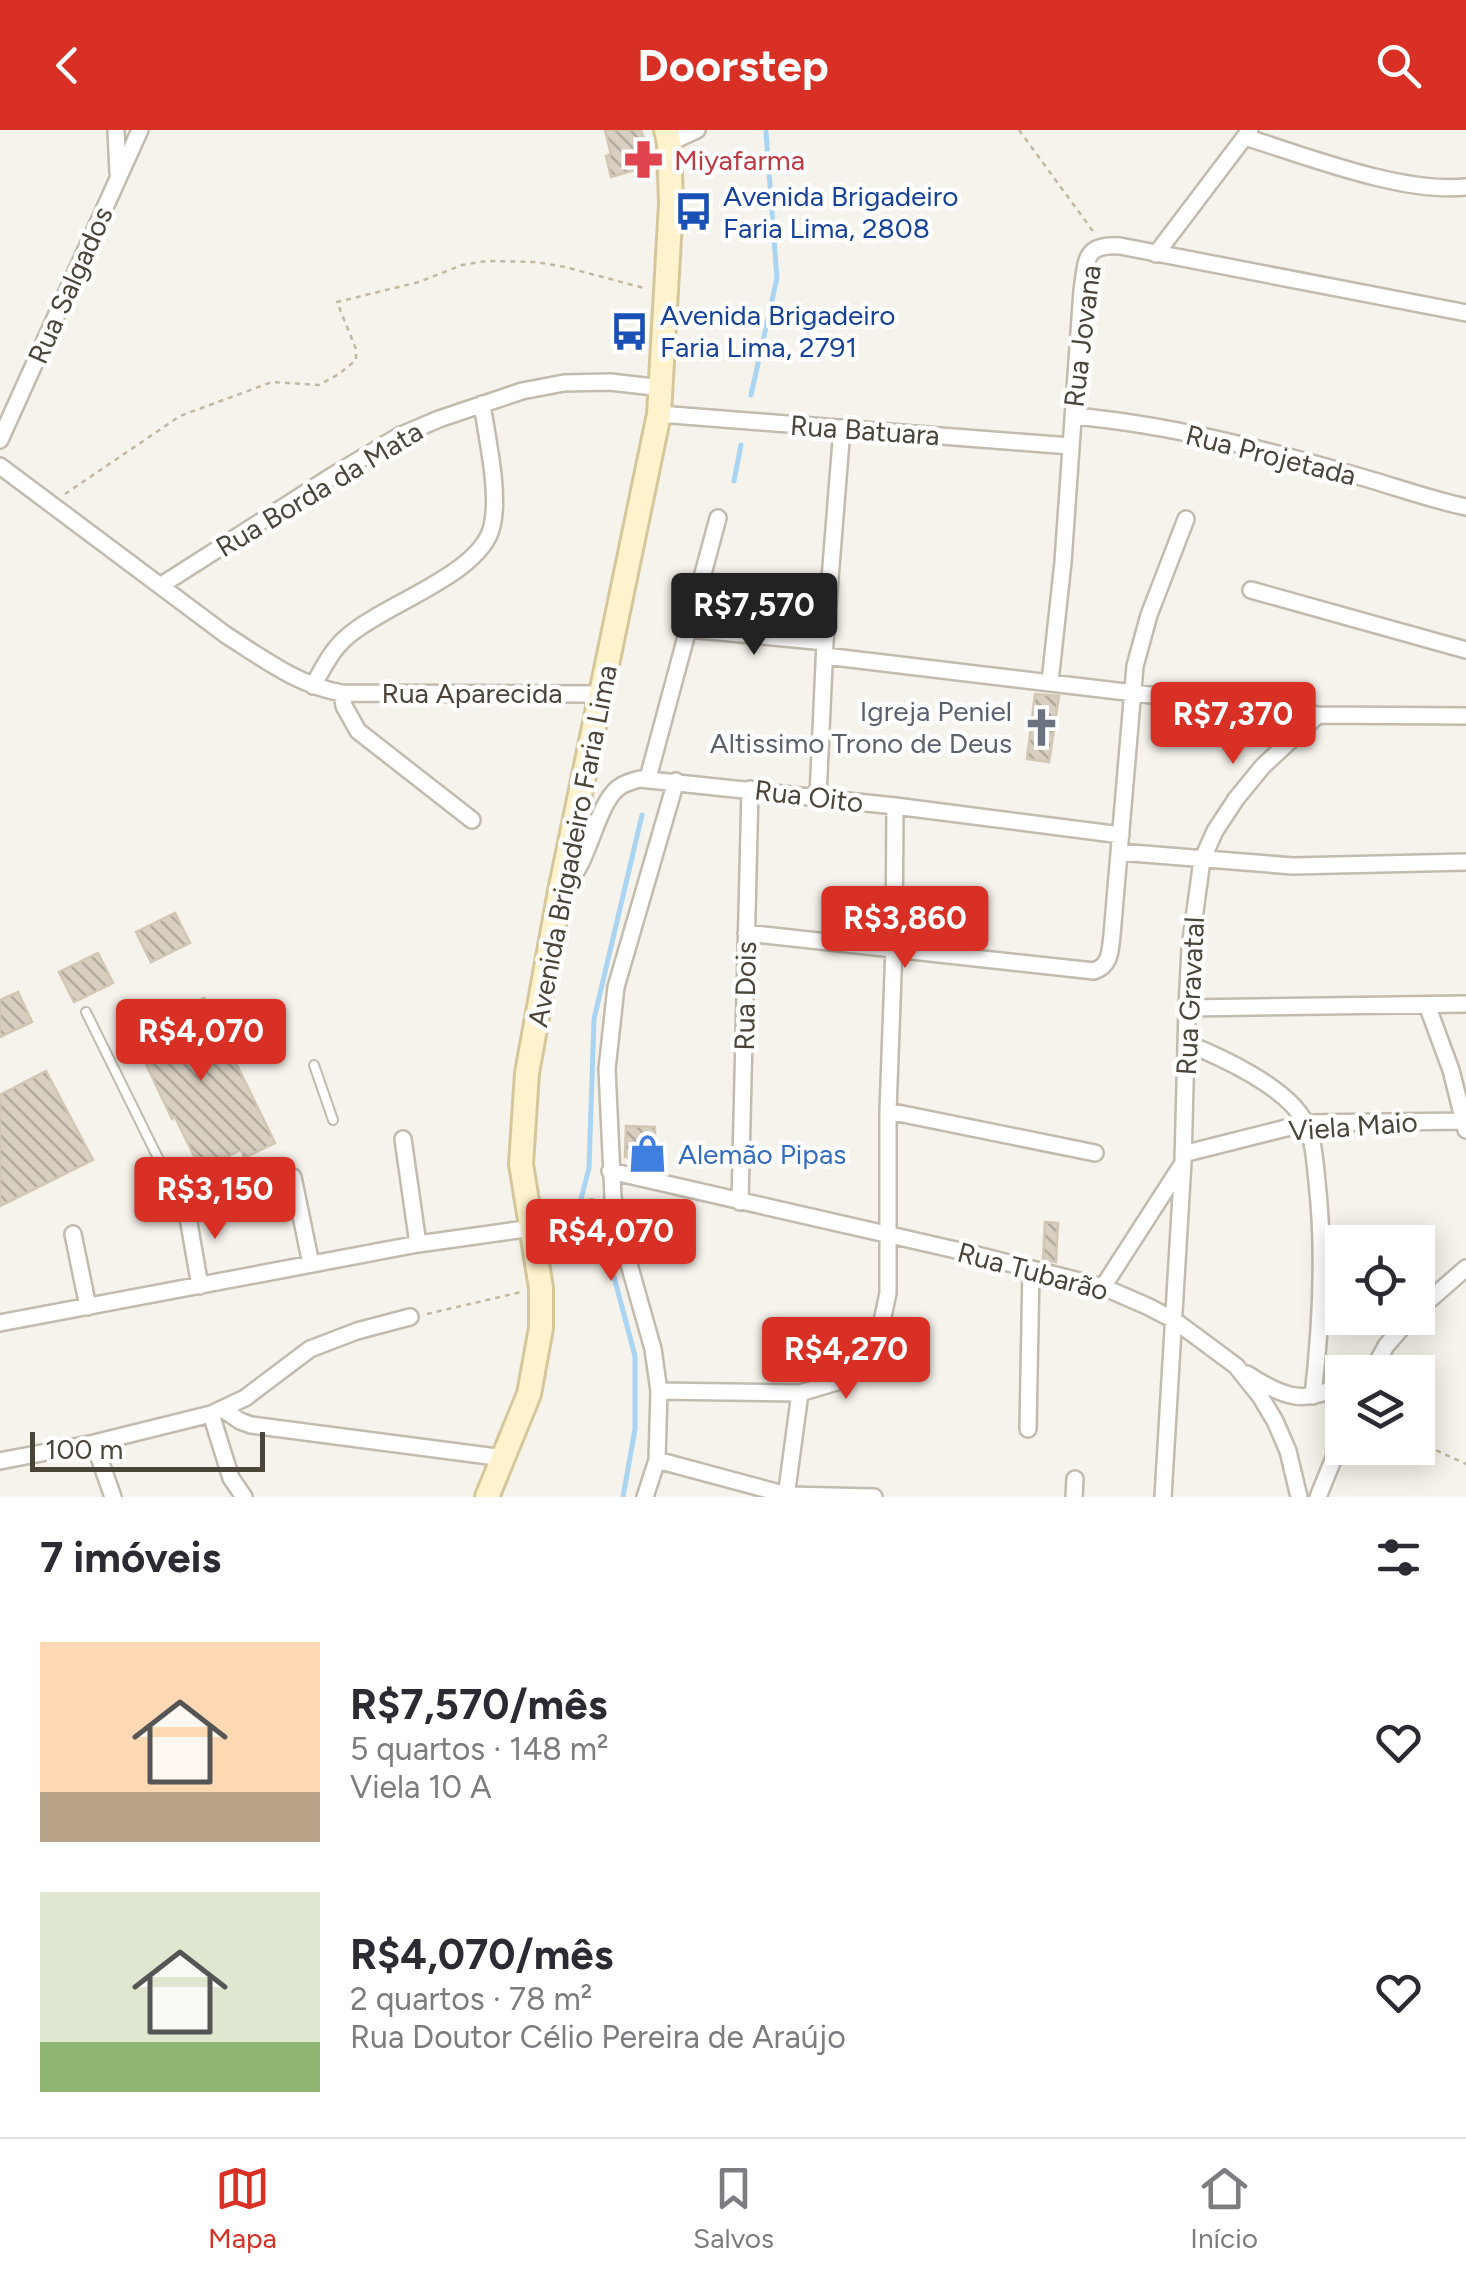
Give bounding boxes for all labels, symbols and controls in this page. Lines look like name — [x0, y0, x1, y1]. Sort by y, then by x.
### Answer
icon: back — [40, 38, 95, 93]
text: Doorstep — [637, 38, 829, 92]
icon: search — [1371, 38, 1426, 93]
pharmacy icon: Miyafarma — [623, 139, 665, 181]
place label: Miyafarma — [674, 143, 805, 177]
place label: Avenida Brigadeiro Faria Lima, 2808 — [723, 179, 959, 245]
bus stop icon: Avenida Brigadeiro Faria Lima, 2808 — [672, 191, 714, 233]
street label: Rua Salgados — [20, 201, 120, 369]
street label: Rua Jovana — [1056, 263, 1108, 409]
place label: Avenida Brigadeiro Faria Lima, 2791 — [660, 298, 896, 364]
bus stop icon: Avenida Brigadeiro Faria Lima, 2791 — [609, 310, 651, 352]
street label: Rua Batuara — [789, 408, 941, 452]
street label: Rua Borda da Mata — [209, 414, 429, 564]
street label: Rua Projetada — [1182, 417, 1360, 493]
pin: R$7,570 — [662, 573, 846, 658]
text: R$7,570 — [693, 586, 815, 624]
street label: Avenida Brigadeiro Faria Lima — [520, 662, 624, 1030]
street label: Rua Aparecida — [381, 676, 563, 710]
pin: R$7,370 — [1141, 682, 1325, 767]
place label: Igreja Peniel Altissimo Trono de Deus — [710, 694, 1012, 760]
text: R$7,370 — [1173, 695, 1293, 733]
church icon: Igreja Peniel Altissimo Trono de Deus — [1021, 706, 1063, 748]
street label: Rua Oito — [753, 772, 865, 820]
pin: R$3,860 — [813, 886, 997, 971]
text: R$3,860 — [843, 899, 967, 937]
street label: Rua Gravatal — [1169, 916, 1211, 1076]
street label: Rua Dois — [727, 941, 763, 1051]
pin: R$4,070 — [109, 999, 293, 1084]
text: R$4,070 — [138, 1012, 264, 1050]
street label: Viela Maio — [1287, 1105, 1419, 1147]
shop icon: Alemão Pipas — [627, 1133, 669, 1175]
place label: Alemão Pipas — [678, 1137, 846, 1171]
pin: R$3,150 — [123, 1157, 307, 1242]
text: R$3,150 — [156, 1170, 274, 1208]
pin: R$4,070 — [519, 1199, 703, 1284]
text: R$4,070 — [548, 1212, 674, 1250]
map controls — [1325, 1225, 1435, 1465]
button: locate — [1325, 1225, 1435, 1335]
street label: Rua Tubarão — [954, 1235, 1112, 1307]
pin: R$4,270 — [754, 1317, 938, 1402]
text: R$4,270 — [784, 1330, 908, 1368]
button: layers — [1325, 1355, 1435, 1465]
scale bar — [30, 1427, 265, 1472]
text: 100 m — [45, 1432, 123, 1466]
icon: filters — [1371, 1530, 1426, 1585]
text: 7 imóveis — [40, 1532, 221, 1583]
text: R$7,570/mês — [350, 1679, 607, 1730]
icon: home — [120, 1682, 240, 1802]
icon: heart — [1371, 1715, 1426, 1770]
text: 5 quartos · 148 m² — [350, 1730, 609, 1768]
text: Viela 10 A — [350, 1768, 492, 1806]
text: R$4,070/mês — [350, 1929, 613, 1980]
icon: home — [120, 1932, 240, 2052]
icon: heart — [1371, 1965, 1426, 2020]
text: 2 quartos · 78 m² — [350, 1980, 592, 2018]
text: Rua Doutor Célio Pereira de Araújo — [350, 2018, 846, 2056]
tab: Mapa — [208, 2161, 277, 2255]
tab: Salvos — [693, 2161, 774, 2255]
tab: Início — [1190, 2161, 1258, 2255]

